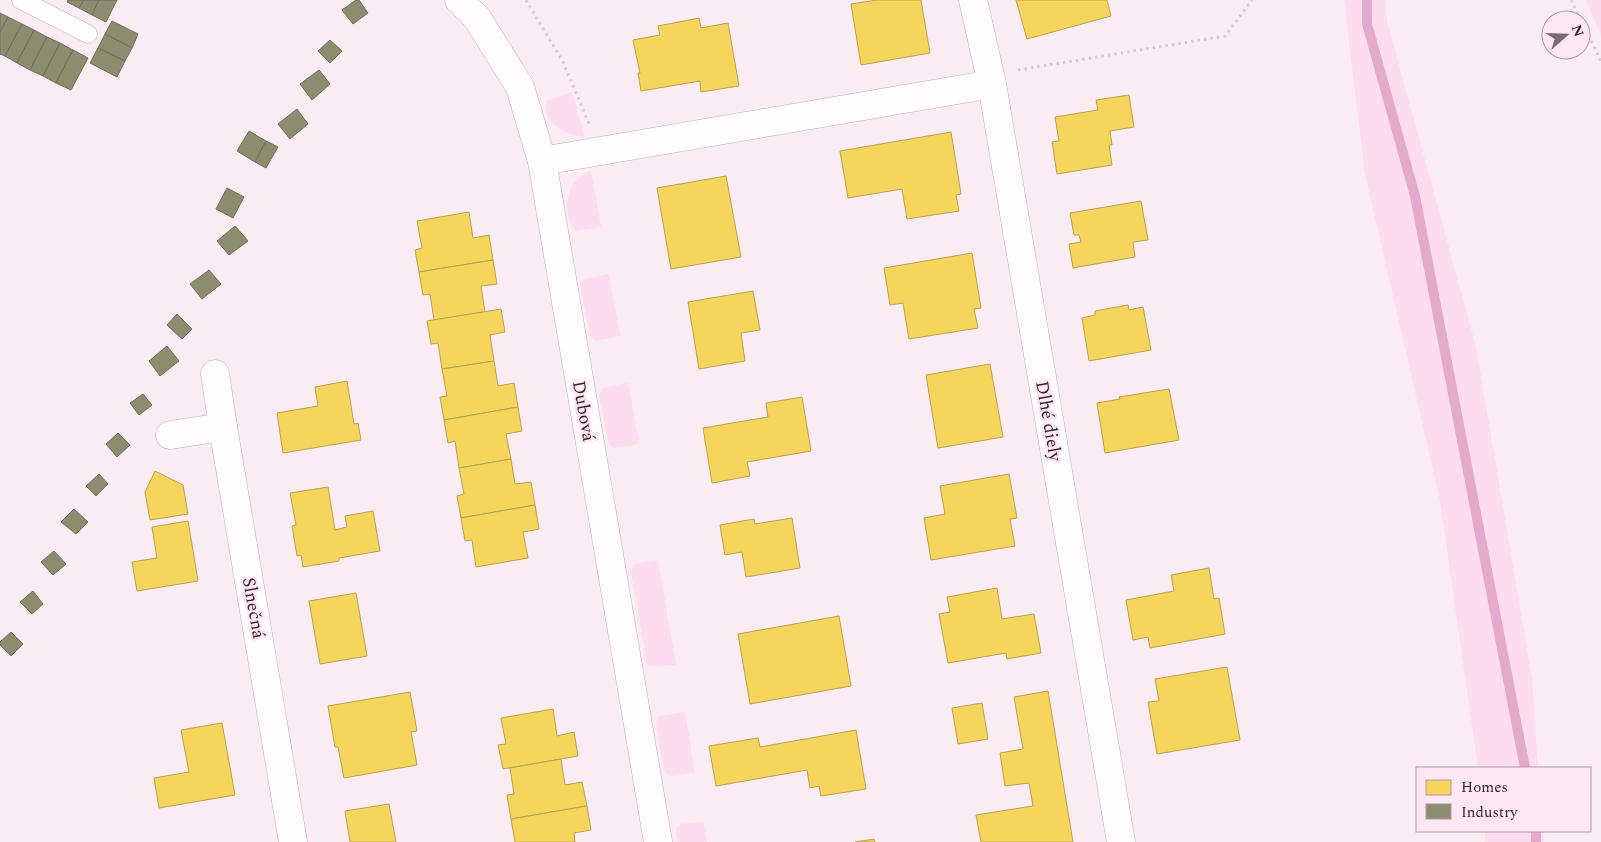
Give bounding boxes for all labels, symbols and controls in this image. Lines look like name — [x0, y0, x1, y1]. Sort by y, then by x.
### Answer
north arrow — [1541, 10, 1591, 60]
text: N — [1566, 22, 1590, 40]
street label: Dubová — [565, 379, 602, 444]
street label: Dlhé diely — [1028, 379, 1069, 465]
street label: Slnečná — [235, 575, 272, 641]
legend — [1416, 767, 1591, 832]
text: Homes — [1461, 776, 1508, 799]
text: Industry — [1461, 801, 1518, 824]

